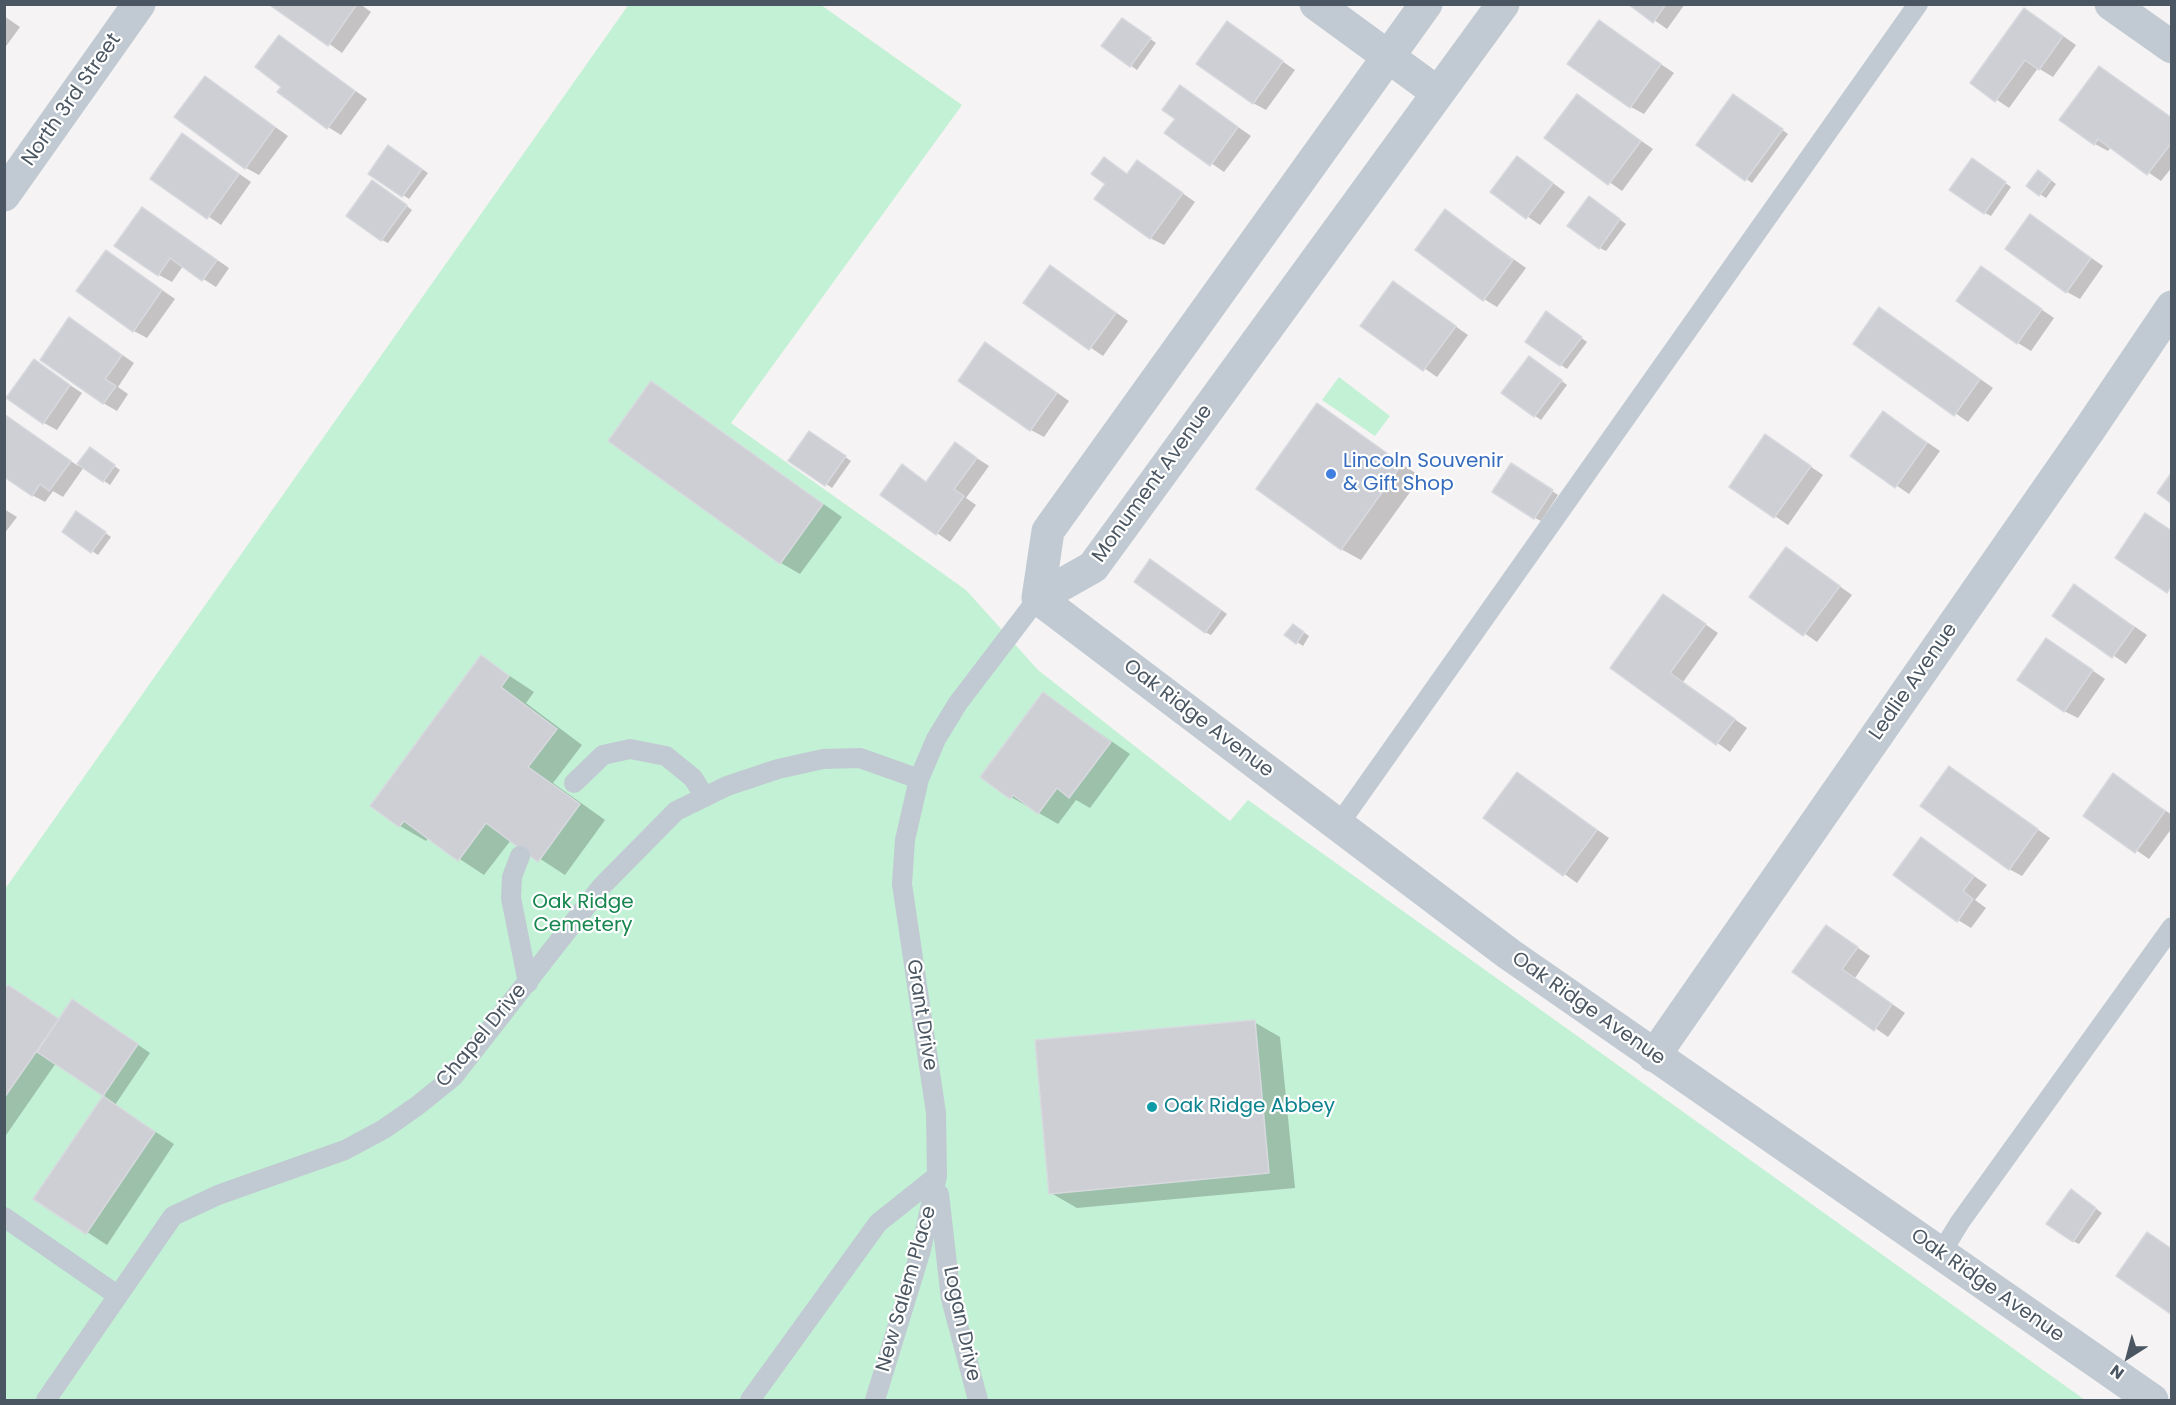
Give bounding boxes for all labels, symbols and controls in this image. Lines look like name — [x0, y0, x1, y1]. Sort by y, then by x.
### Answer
street label: North 3rd Street — [17, 29, 127, 171]
street label: Monument Avenue — [1088, 400, 1218, 568]
place label: Lincoln Souvenir & Gift Shop — [1343, 450, 1503, 497]
marker: Lincoln Souvenir & Gift Shop — [1324, 467, 1338, 481]
street label: Ledlie Avenue — [1865, 619, 1963, 745]
street label: Oak Ridge Avenue — [1118, 655, 1278, 783]
park label: Oak Ridge Cemetery — [532, 891, 634, 938]
street label: Oak Ridge Avenue — [1507, 947, 1669, 1071]
street label: Grant Drive — [900, 958, 942, 1072]
street label: Chapel Drive — [432, 979, 532, 1093]
place label: Oak Ridge Abbey — [1164, 1095, 1335, 1119]
marker: Oak Ridge Abbey — [1145, 1100, 1159, 1114]
street label: New Salem Place — [872, 1203, 942, 1375]
street label: Oak Ridge Avenue — [1906, 1224, 2068, 1348]
street label: Logan Drive — [937, 1264, 985, 1384]
north arrow — [2098, 1327, 2158, 1387]
text: N — [2105, 1359, 2129, 1385]

